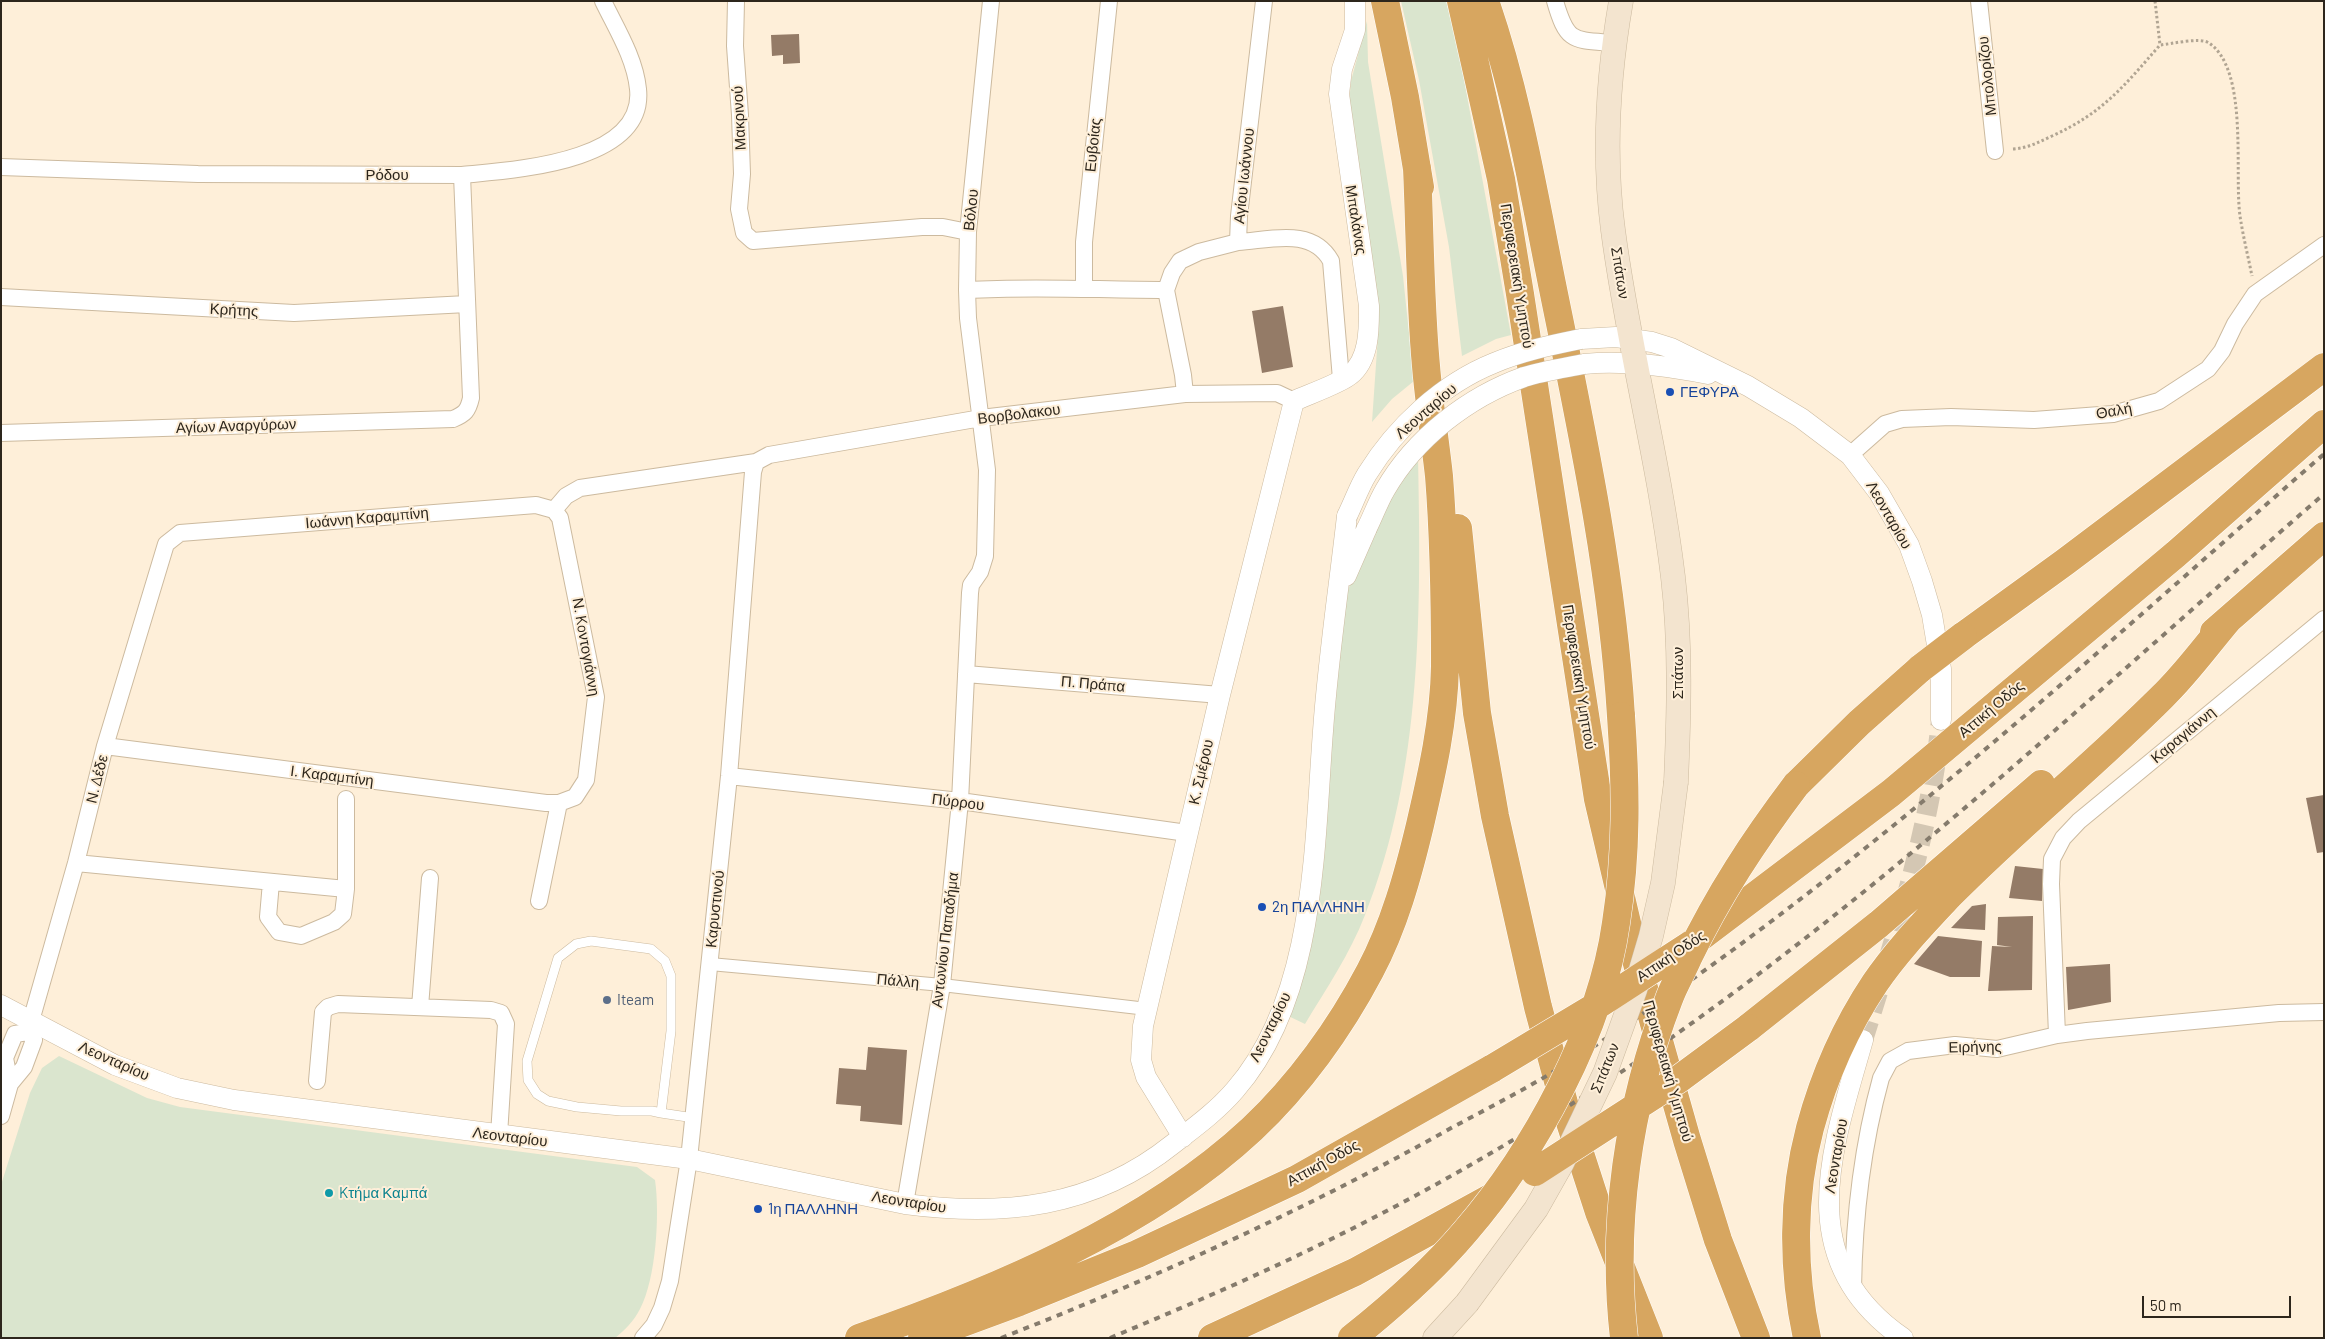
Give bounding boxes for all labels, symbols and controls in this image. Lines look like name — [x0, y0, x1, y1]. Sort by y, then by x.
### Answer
street label: Μπολορίζου — [1974, 35, 2000, 117]
street label: Μακρινού — [728, 85, 750, 151]
street label: Ευβοίας — [1081, 117, 1105, 173]
street label: Αγίου Ιωάννου — [1230, 127, 1258, 225]
street label: Ρόδου — [365, 166, 409, 184]
street label: Μπαλάνας — [1342, 184, 1370, 256]
street label: Βόλου — [960, 188, 982, 232]
street label: Περιφερειακή Υμηττού — [1497, 202, 1537, 350]
street label: Σπάτων — [1607, 246, 1633, 300]
street label: Κρήτης — [209, 300, 259, 320]
street label: Λεονταρίου — [1392, 379, 1460, 443]
place label: ΓΕΦΥΡΑ — [1680, 383, 1739, 401]
marker: ΓΕΦΥΡΑ — [1664, 386, 1676, 398]
street label: Θαλή — [2095, 399, 2133, 423]
street label: Βορβολακου — [977, 400, 1061, 428]
street label: Αγίων Αναργύρων — [175, 415, 297, 437]
street label: Λεονταρίου — [1862, 478, 1916, 552]
street label: Ιωάννη Καραμπίνη — [305, 504, 429, 532]
street label: Ν. Koντογιάννη — [568, 596, 604, 698]
street label: Περιφερειακή Υμηττού — [1559, 603, 1599, 751]
street label: Σπάτων — [1669, 647, 1687, 699]
street label: Π. Πράπα — [1060, 672, 1126, 696]
street label: Αττική Οδός — [1955, 677, 2027, 741]
street label: Καραγιάννη — [2147, 703, 2219, 767]
street label: Κ. Σμέρου — [1185, 738, 1217, 806]
street label: Ν. Δέδε — [82, 753, 112, 805]
street label: Ι. Καραμπίνη — [289, 762, 375, 790]
street label: Πύρρου — [931, 790, 985, 814]
street label: Καρυστινού — [702, 869, 728, 949]
street label: Αντωνίου Παπαδήμα — [928, 871, 962, 1009]
place label: 2η ΠΑΛΛΗΝΗ — [1272, 898, 1365, 916]
marker: 2η ΠΑΛΛΗΝΗ — [1256, 901, 1268, 913]
street label: Αττική Οδός — [1633, 926, 1709, 986]
street label: Πάλλη — [876, 970, 920, 992]
street label: Λεονταρίου — [1245, 989, 1295, 1065]
place label: Iteam — [617, 991, 654, 1009]
marker: Iteam — [601, 994, 613, 1006]
street label: Περιφερειακή Υμηττού — [1639, 998, 1697, 1144]
street label: Λεονταρίου — [76, 1037, 152, 1085]
street label: Ειρήνης — [1948, 1038, 2002, 1056]
street label: Σπάτων — [1587, 1040, 1623, 1096]
street label: Λεονταρίου — [1821, 1117, 1851, 1195]
street label: Λεονταρίου — [472, 1123, 548, 1151]
street label: Αττική Οδός — [1284, 1136, 1362, 1190]
place label: Kτήμα Καμπά — [339, 1184, 427, 1202]
marker: Kτήμα Καμπά — [323, 1187, 335, 1199]
street label: Λεονταρίου — [870, 1187, 948, 1217]
place label: 1η ΠΑΛΛΗΝΗ — [768, 1200, 858, 1218]
marker: 1η ΠΑΛΛΗΝΗ — [752, 1203, 764, 1215]
scale bar — [2145, 1286, 2294, 1318]
text: 50 m — [2150, 1296, 2182, 1314]

